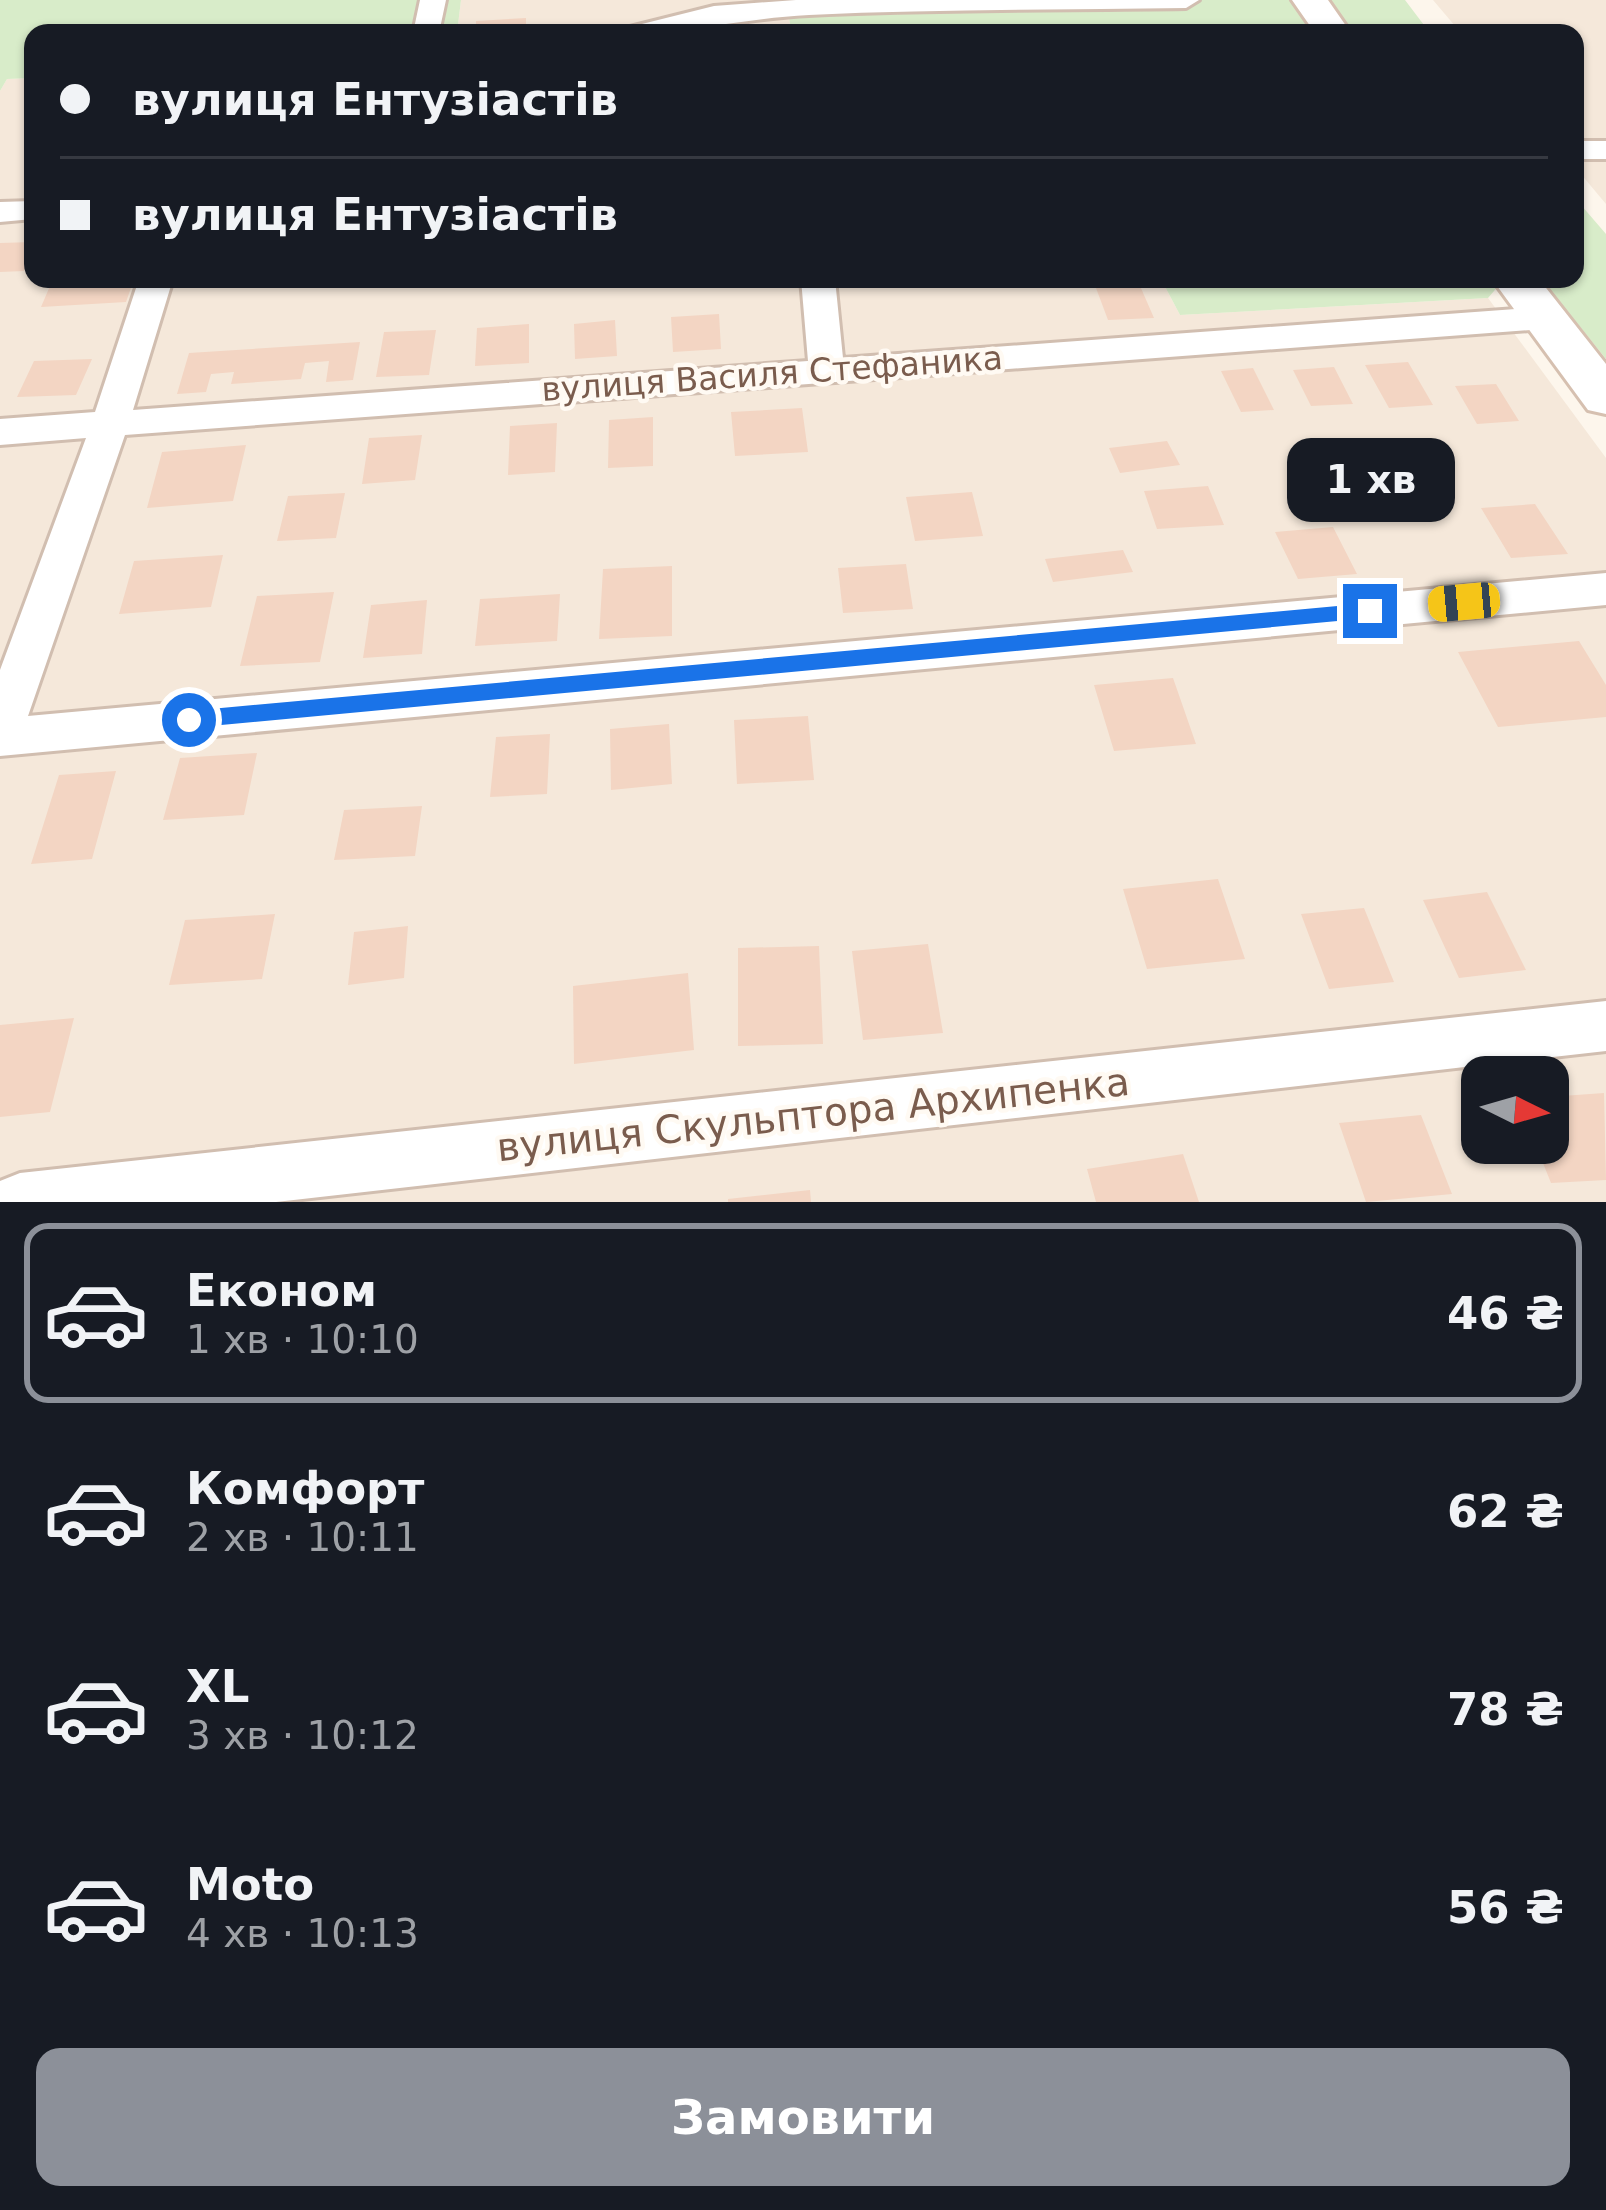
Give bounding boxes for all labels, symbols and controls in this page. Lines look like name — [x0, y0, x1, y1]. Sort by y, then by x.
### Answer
text: вулиця Ентузіастів — [132, 73, 618, 126]
text: вулиця Ентузіастів — [132, 188, 618, 241]
street label: вулиця Василя Стефаника — [540, 338, 1004, 409]
callout: 1 хв — [1286, 437, 1454, 521]
text: 1 хв — [1326, 457, 1416, 502]
car — [1427, 581, 1501, 623]
route end — [1343, 584, 1397, 638]
route start — [162, 693, 216, 747]
north arrow — [1461, 1056, 1569, 1164]
map controls — [1461, 1056, 1569, 1164]
street label: вулиця Скульптора Архипенка — [494, 1059, 1132, 1170]
icon: car — [42, 1259, 150, 1367]
text: Економ — [186, 1264, 377, 1317]
text: 46 ₴ — [1447, 1287, 1564, 1340]
text: 1 хв · 10:10 — [186, 1317, 419, 1362]
icon: car — [42, 1457, 150, 1565]
text: Комфорт — [186, 1462, 424, 1515]
text: 62 ₴ — [1447, 1485, 1564, 1538]
text: 2 хв · 10:11 — [186, 1515, 419, 1560]
icon: car — [42, 1655, 150, 1763]
text: XL — [186, 1660, 249, 1713]
text: 78 ₴ — [1447, 1683, 1564, 1736]
text: 3 хв · 10:12 — [186, 1713, 419, 1758]
icon: car — [42, 1853, 150, 1961]
text: Moto — [186, 1858, 314, 1911]
text: 56 ₴ — [1447, 1881, 1564, 1934]
text: 4 хв · 10:13 — [186, 1911, 419, 1956]
button: Замовити — [36, 2048, 1570, 2186]

